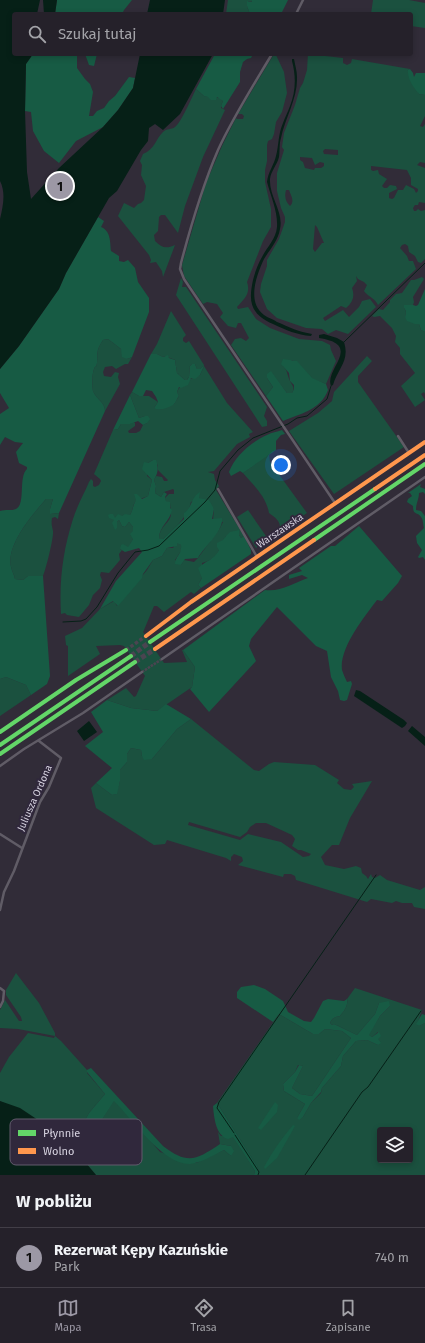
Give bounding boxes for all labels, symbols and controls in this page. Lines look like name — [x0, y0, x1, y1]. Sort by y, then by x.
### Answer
search box — [12, 12, 413, 56]
icon: search — [26, 23, 48, 45]
text: Szukaj tutaj — [58, 25, 136, 43]
pin: 1 — [47, 171, 73, 201]
your location — [271, 455, 291, 475]
street label: Warszawska — [254, 511, 306, 551]
street label: Juliusza Ordona — [15, 763, 55, 833]
legend — [10, 1119, 142, 1165]
text: Płynnie — [43, 1127, 80, 1140]
map controls — [377, 1127, 413, 1163]
button: layers — [377, 1127, 413, 1163]
text: Wolno — [43, 1145, 75, 1158]
text: W pobliżu — [16, 1191, 92, 1212]
text: Rezerwat Kępy Kazuńskie — [54, 1241, 228, 1259]
text: 1 — [26, 1250, 32, 1265]
text: 740 m — [375, 1250, 409, 1265]
text: Park — [54, 1259, 80, 1274]
tab: Mapa — [55, 1297, 82, 1334]
tab: Trasa — [191, 1297, 217, 1334]
tab: Zapisane — [326, 1297, 370, 1334]

